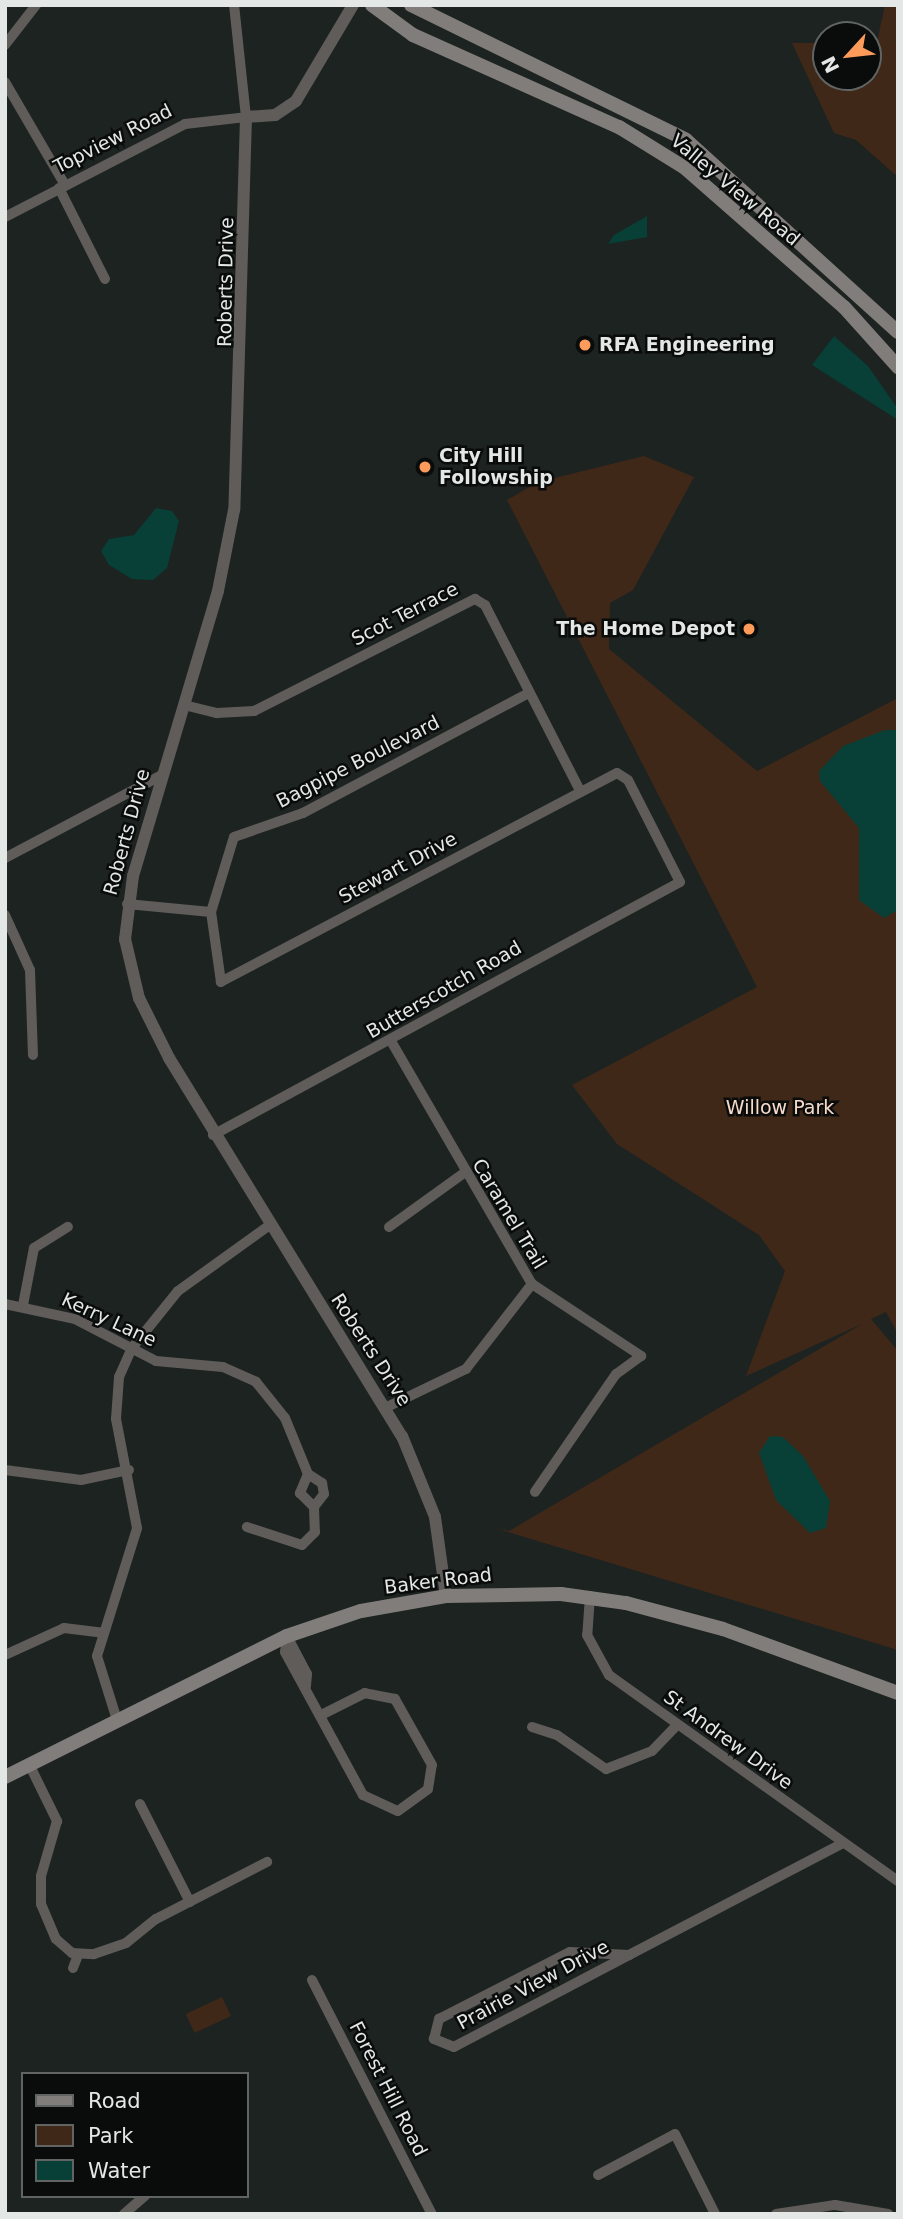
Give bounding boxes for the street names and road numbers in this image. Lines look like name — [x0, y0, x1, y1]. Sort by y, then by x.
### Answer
street label: Topview Road — [50, 99, 176, 179]
street label: Valley View Road — [666, 129, 804, 251]
street label: Roberts Drive — [213, 217, 239, 347]
street label: Scot Terrace — [348, 577, 462, 651]
street label: Bagpipe Boulevard — [273, 711, 443, 813]
street label: Roberts Drive — [99, 766, 155, 898]
street label: Stewart Drive — [335, 827, 461, 909]
street label: Butterscotch Road — [362, 936, 526, 1044]
street label: Caramel Trail — [467, 1155, 551, 1273]
street label: Kerry Lane — [58, 1288, 160, 1352]
street label: Roberts Drive — [326, 1289, 416, 1411]
street label: Baker Road — [383, 1563, 493, 1599]
street label: St Andrew Drive — [659, 1686, 797, 1794]
street label: Prairie View Drive — [453, 1935, 613, 2035]
street label: Forest Hill Road — [344, 2018, 432, 2160]

